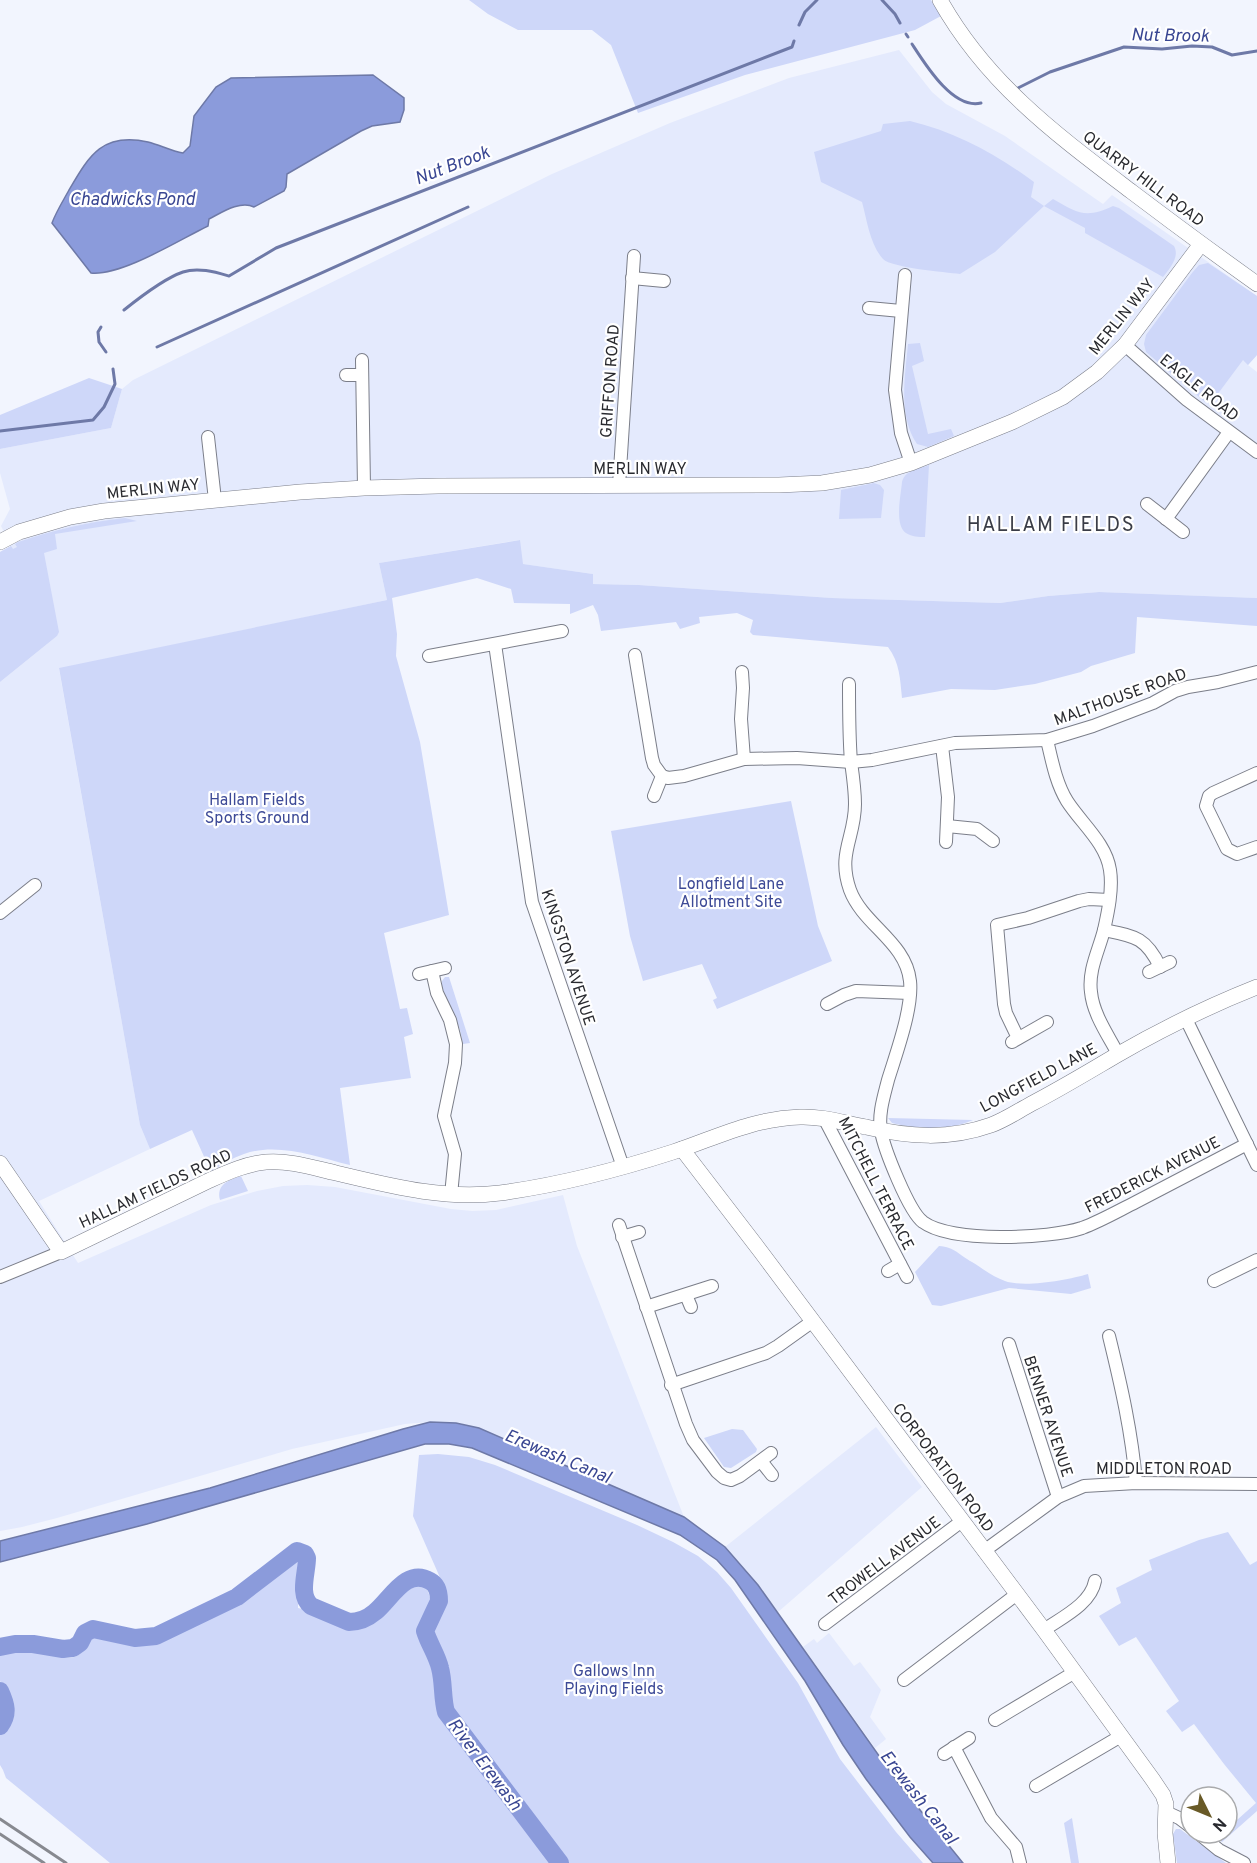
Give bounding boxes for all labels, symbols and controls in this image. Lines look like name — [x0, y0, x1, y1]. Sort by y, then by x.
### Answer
water label: Nut Brook — [1131, 24, 1210, 49]
street label: QUARRY HILL ROAD — [1078, 127, 1208, 232]
water label: Nut Brook — [412, 141, 494, 191]
water label: Chadwicks Pond — [69, 189, 196, 212]
street label: MERLIN WAY — [1085, 275, 1160, 360]
street label: GRIFFON ROAD — [597, 324, 625, 439]
street label: EAGLE ROAD — [1155, 351, 1242, 427]
street label: MERLIN WAY — [593, 460, 687, 480]
street label: MERLIN WAY — [106, 475, 201, 505]
district label: HALLAM FIELDS — [967, 513, 1135, 539]
street label: MALTHOUSE ROAD — [1052, 665, 1190, 731]
park label: Hallam Fields Sports Ground — [205, 791, 309, 829]
park label: Longfield Lane Allotment Site — [678, 875, 784, 913]
street label: KINGSTON AVENUE — [536, 887, 599, 1028]
street label: LONGFIELD LANE — [977, 1039, 1101, 1118]
street label: MITCHELL TERRACE — [833, 1114, 918, 1254]
street label: FREDERICK AVENUE — [1082, 1133, 1224, 1219]
street label: HALLAM FIELDS ROAD — [76, 1146, 235, 1234]
street label: BENNER AVENUE — [1018, 1353, 1076, 1480]
street label: CORPORATION ROAD — [887, 1400, 998, 1537]
water label: Erewash Canal — [501, 1425, 615, 1491]
street label: MIDDLETON ROAD — [1096, 1460, 1232, 1480]
street label: TROWELL AVENUE — [825, 1513, 945, 1610]
park label: Gallows Inn Playing Fields — [564, 1662, 664, 1700]
water label: River Erewash — [442, 1714, 526, 1816]
water label: Erewash Canal — [874, 1746, 963, 1851]
north arrow — [1179, 1785, 1239, 1845]
text: N — [1207, 1813, 1230, 1835]

